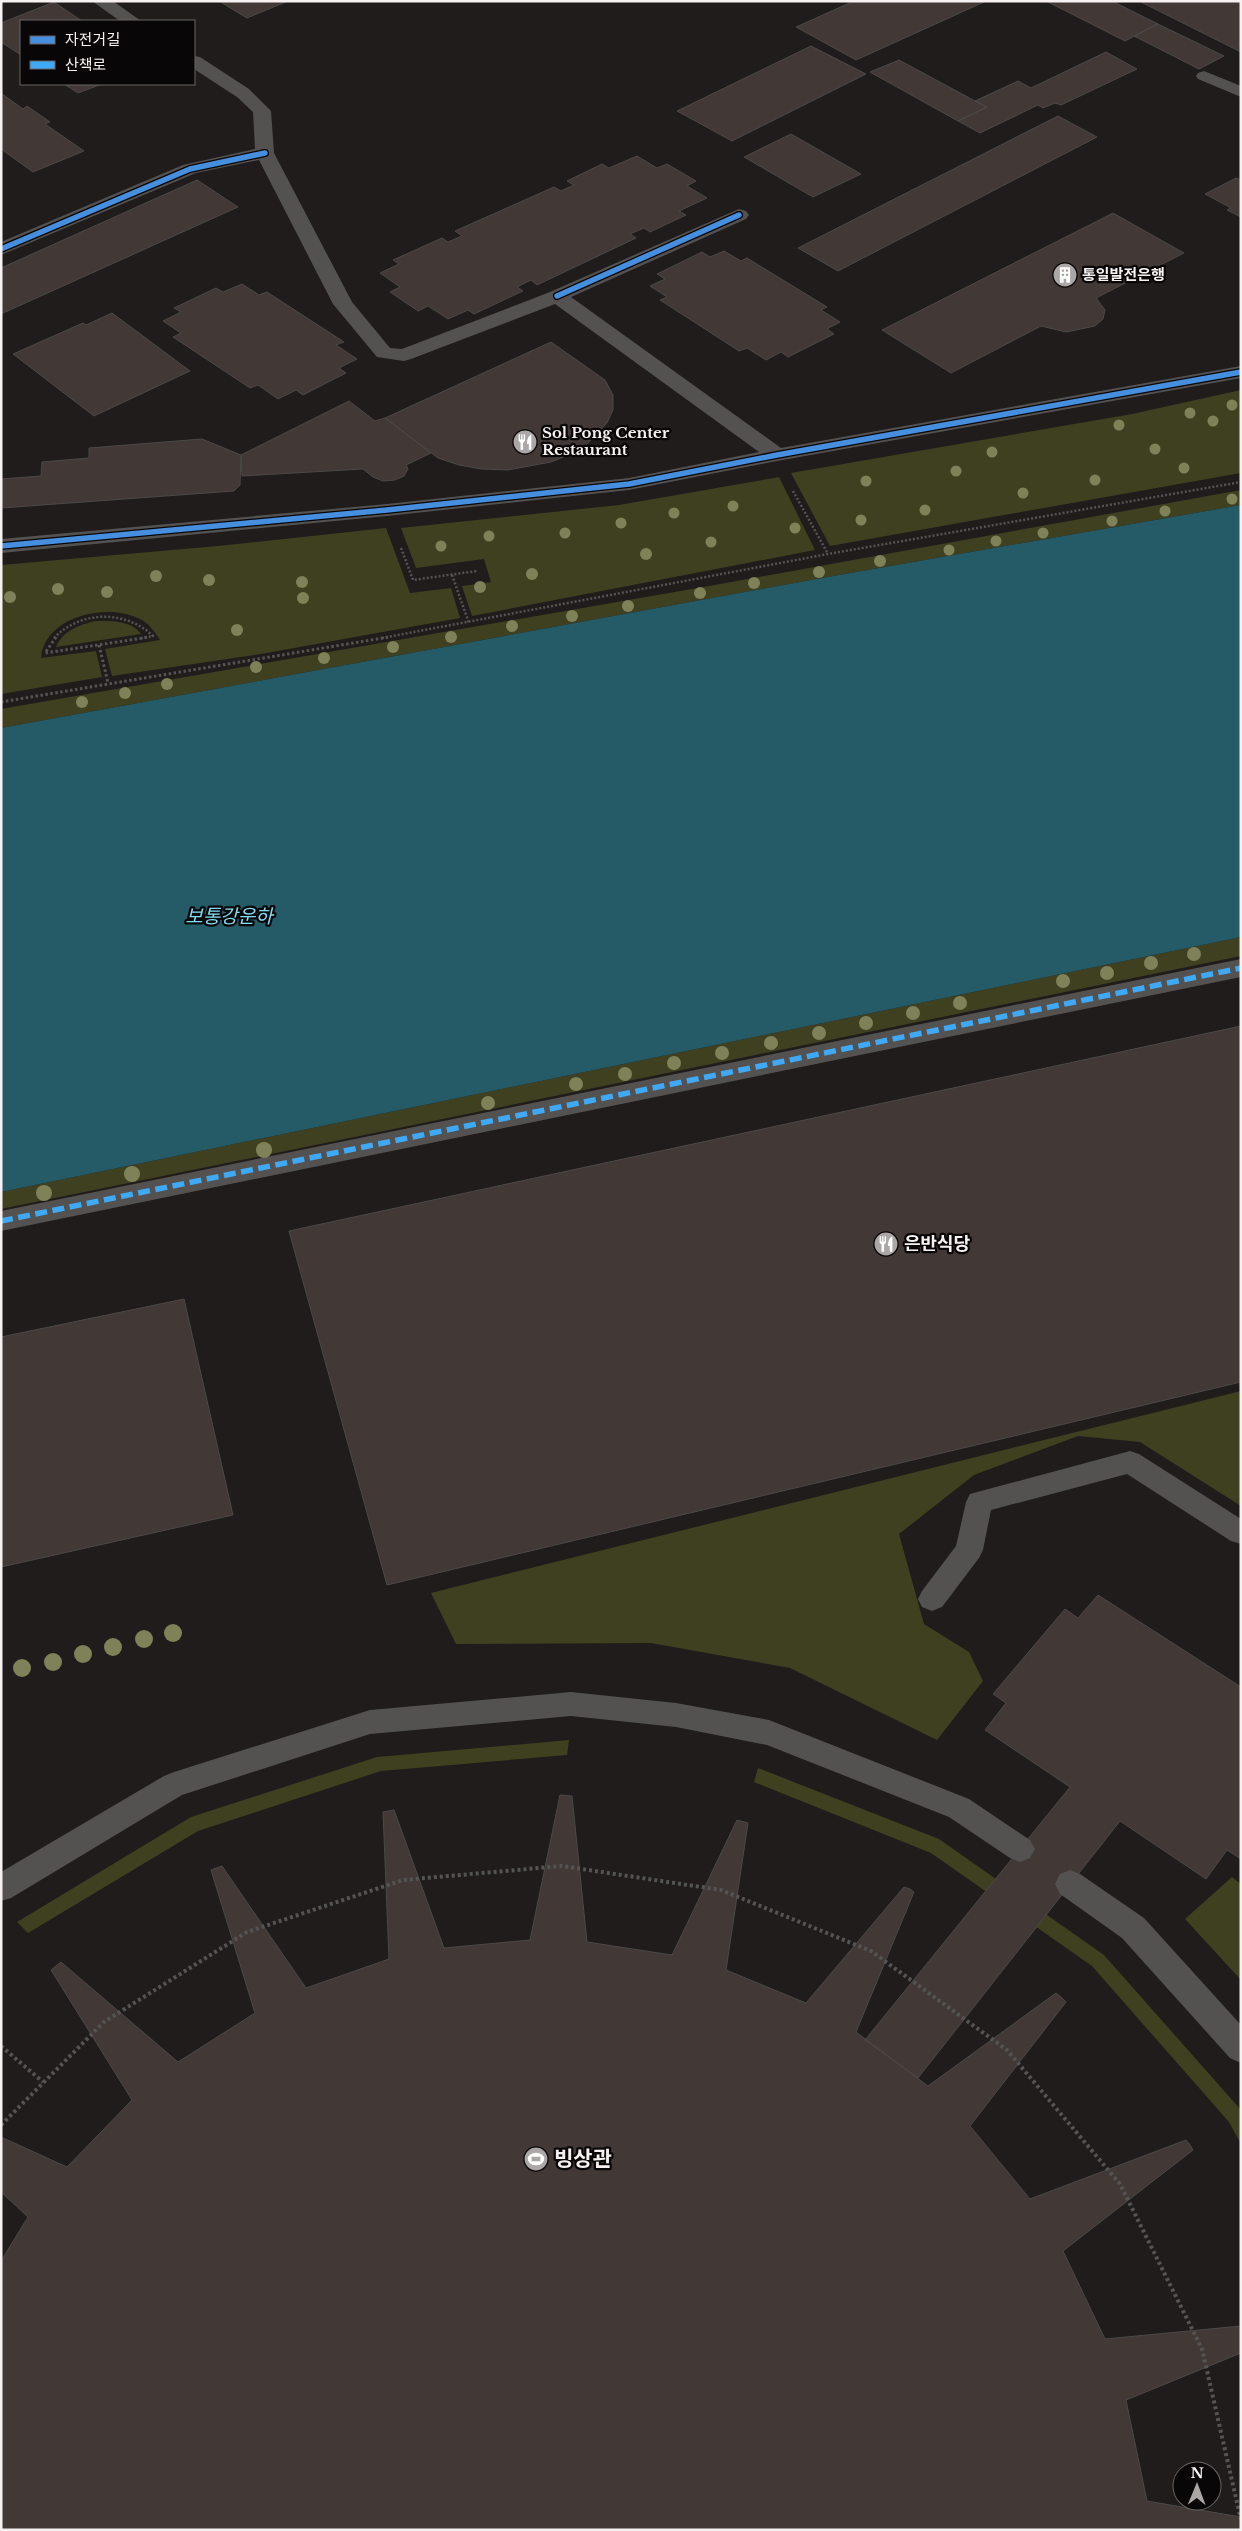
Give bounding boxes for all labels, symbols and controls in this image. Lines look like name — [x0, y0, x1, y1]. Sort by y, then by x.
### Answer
legend — [20, 20, 195, 85]
text: 자전거길 — [65, 30, 120, 49]
text: 산책로 — [65, 55, 106, 74]
building icon: 통일발전은행 — [1052, 262, 1078, 288]
place label: 통일발전은행 — [1082, 265, 1165, 284]
place label: Sol Pong Center Restaurant — [542, 423, 670, 459]
restaurant icon: Sol Pong Center Restaurant — [512, 429, 538, 455]
water label: 보통강운하 — [185, 905, 275, 928]
restaurant icon: 은반식당 — [873, 1231, 899, 1257]
place label: 은반식당 — [904, 1233, 970, 1255]
sports icon: 빙상관 — [523, 2146, 549, 2172]
place label: 빙상관 — [554, 2146, 612, 2172]
north arrow — [1172, 2461, 1222, 2511]
text: N — [1190, 2464, 1204, 2482]

